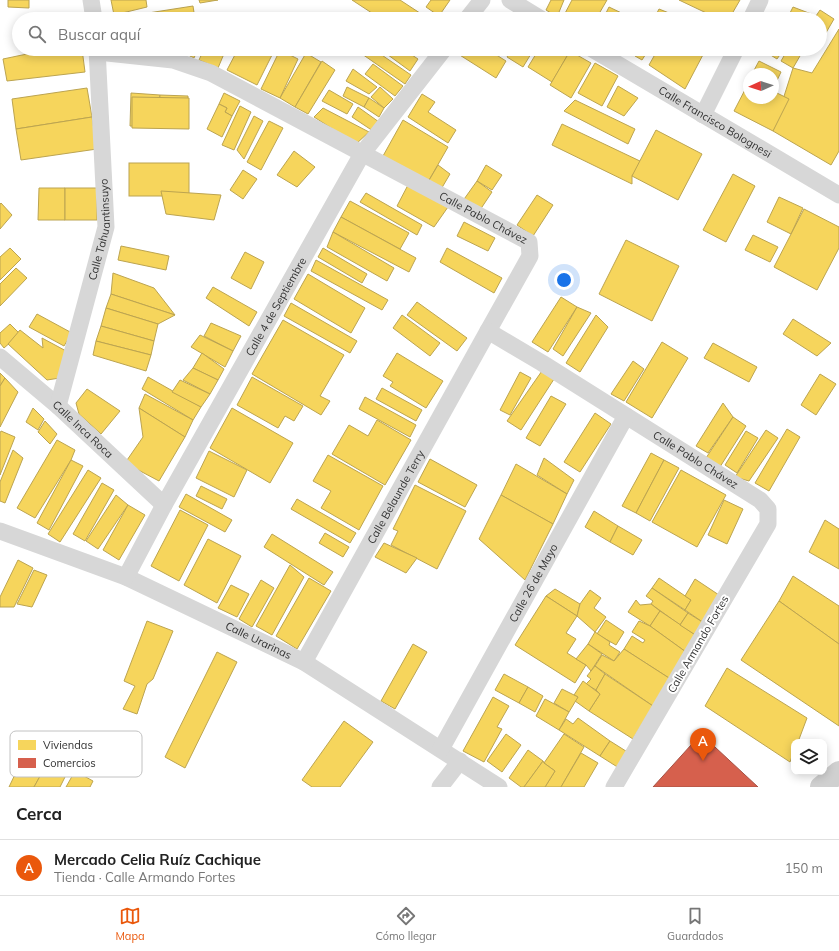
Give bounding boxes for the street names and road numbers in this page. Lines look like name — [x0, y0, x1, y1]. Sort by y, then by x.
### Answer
street label: Calle Francisco Bolognesi — [656, 83, 774, 161]
street label: Calle Tahuantinsuyo — [85, 178, 113, 282]
street label: Calle Pablo Chávez — [437, 189, 530, 247]
street label: Calle 4 de Septiembre — [242, 255, 309, 359]
street label: Calle Inca Roca — [50, 397, 116, 461]
street label: Calle Pablo Chávez — [650, 428, 741, 492]
street label: Calle Belaunde Terry — [364, 447, 428, 546]
street label: Calle 26 de Mayo — [506, 541, 561, 625]
street label: Calle Armando Fortes — [664, 593, 732, 695]
street label: Calle Urarinas — [223, 618, 294, 662]

